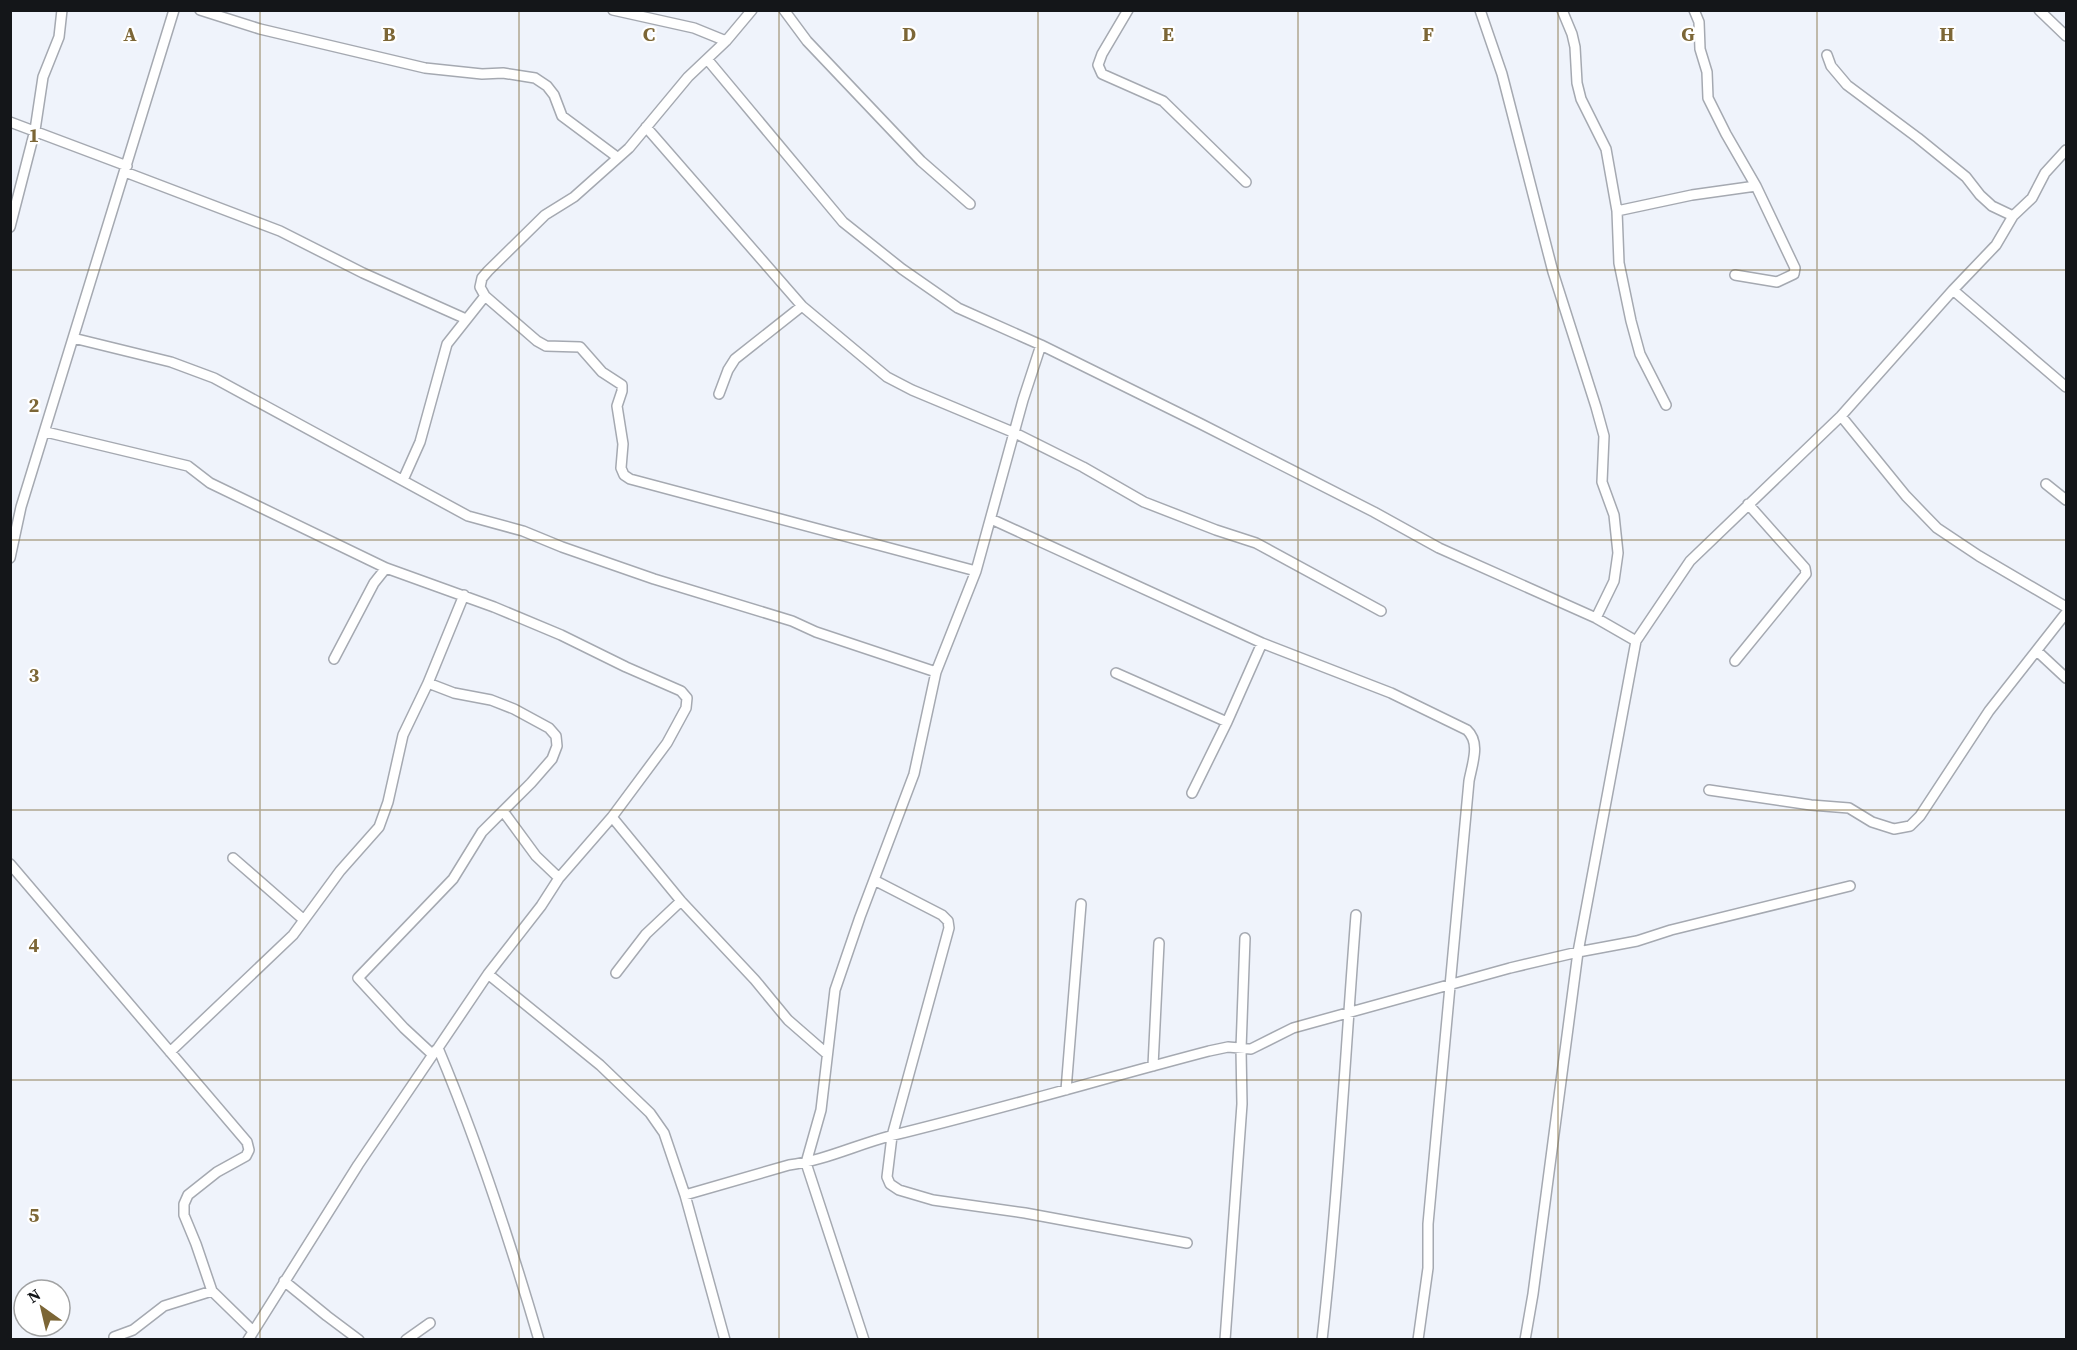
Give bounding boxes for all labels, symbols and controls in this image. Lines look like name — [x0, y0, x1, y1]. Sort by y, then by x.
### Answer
text: A — [123, 20, 137, 48]
text: B — [382, 20, 396, 48]
text: C — [643, 20, 655, 48]
text: D — [902, 20, 916, 48]
text: E — [1162, 20, 1174, 48]
text: F — [1422, 20, 1434, 48]
text: G — [1681, 20, 1695, 48]
text: H — [1939, 20, 1955, 48]
text: 1 — [29, 121, 39, 149]
text: 2 — [29, 391, 40, 419]
text: 3 — [29, 661, 40, 689]
text: 4 — [29, 931, 40, 959]
text: 5 — [29, 1201, 40, 1229]
north arrow — [12, 1278, 72, 1338]
text: N — [23, 1283, 45, 1308]

